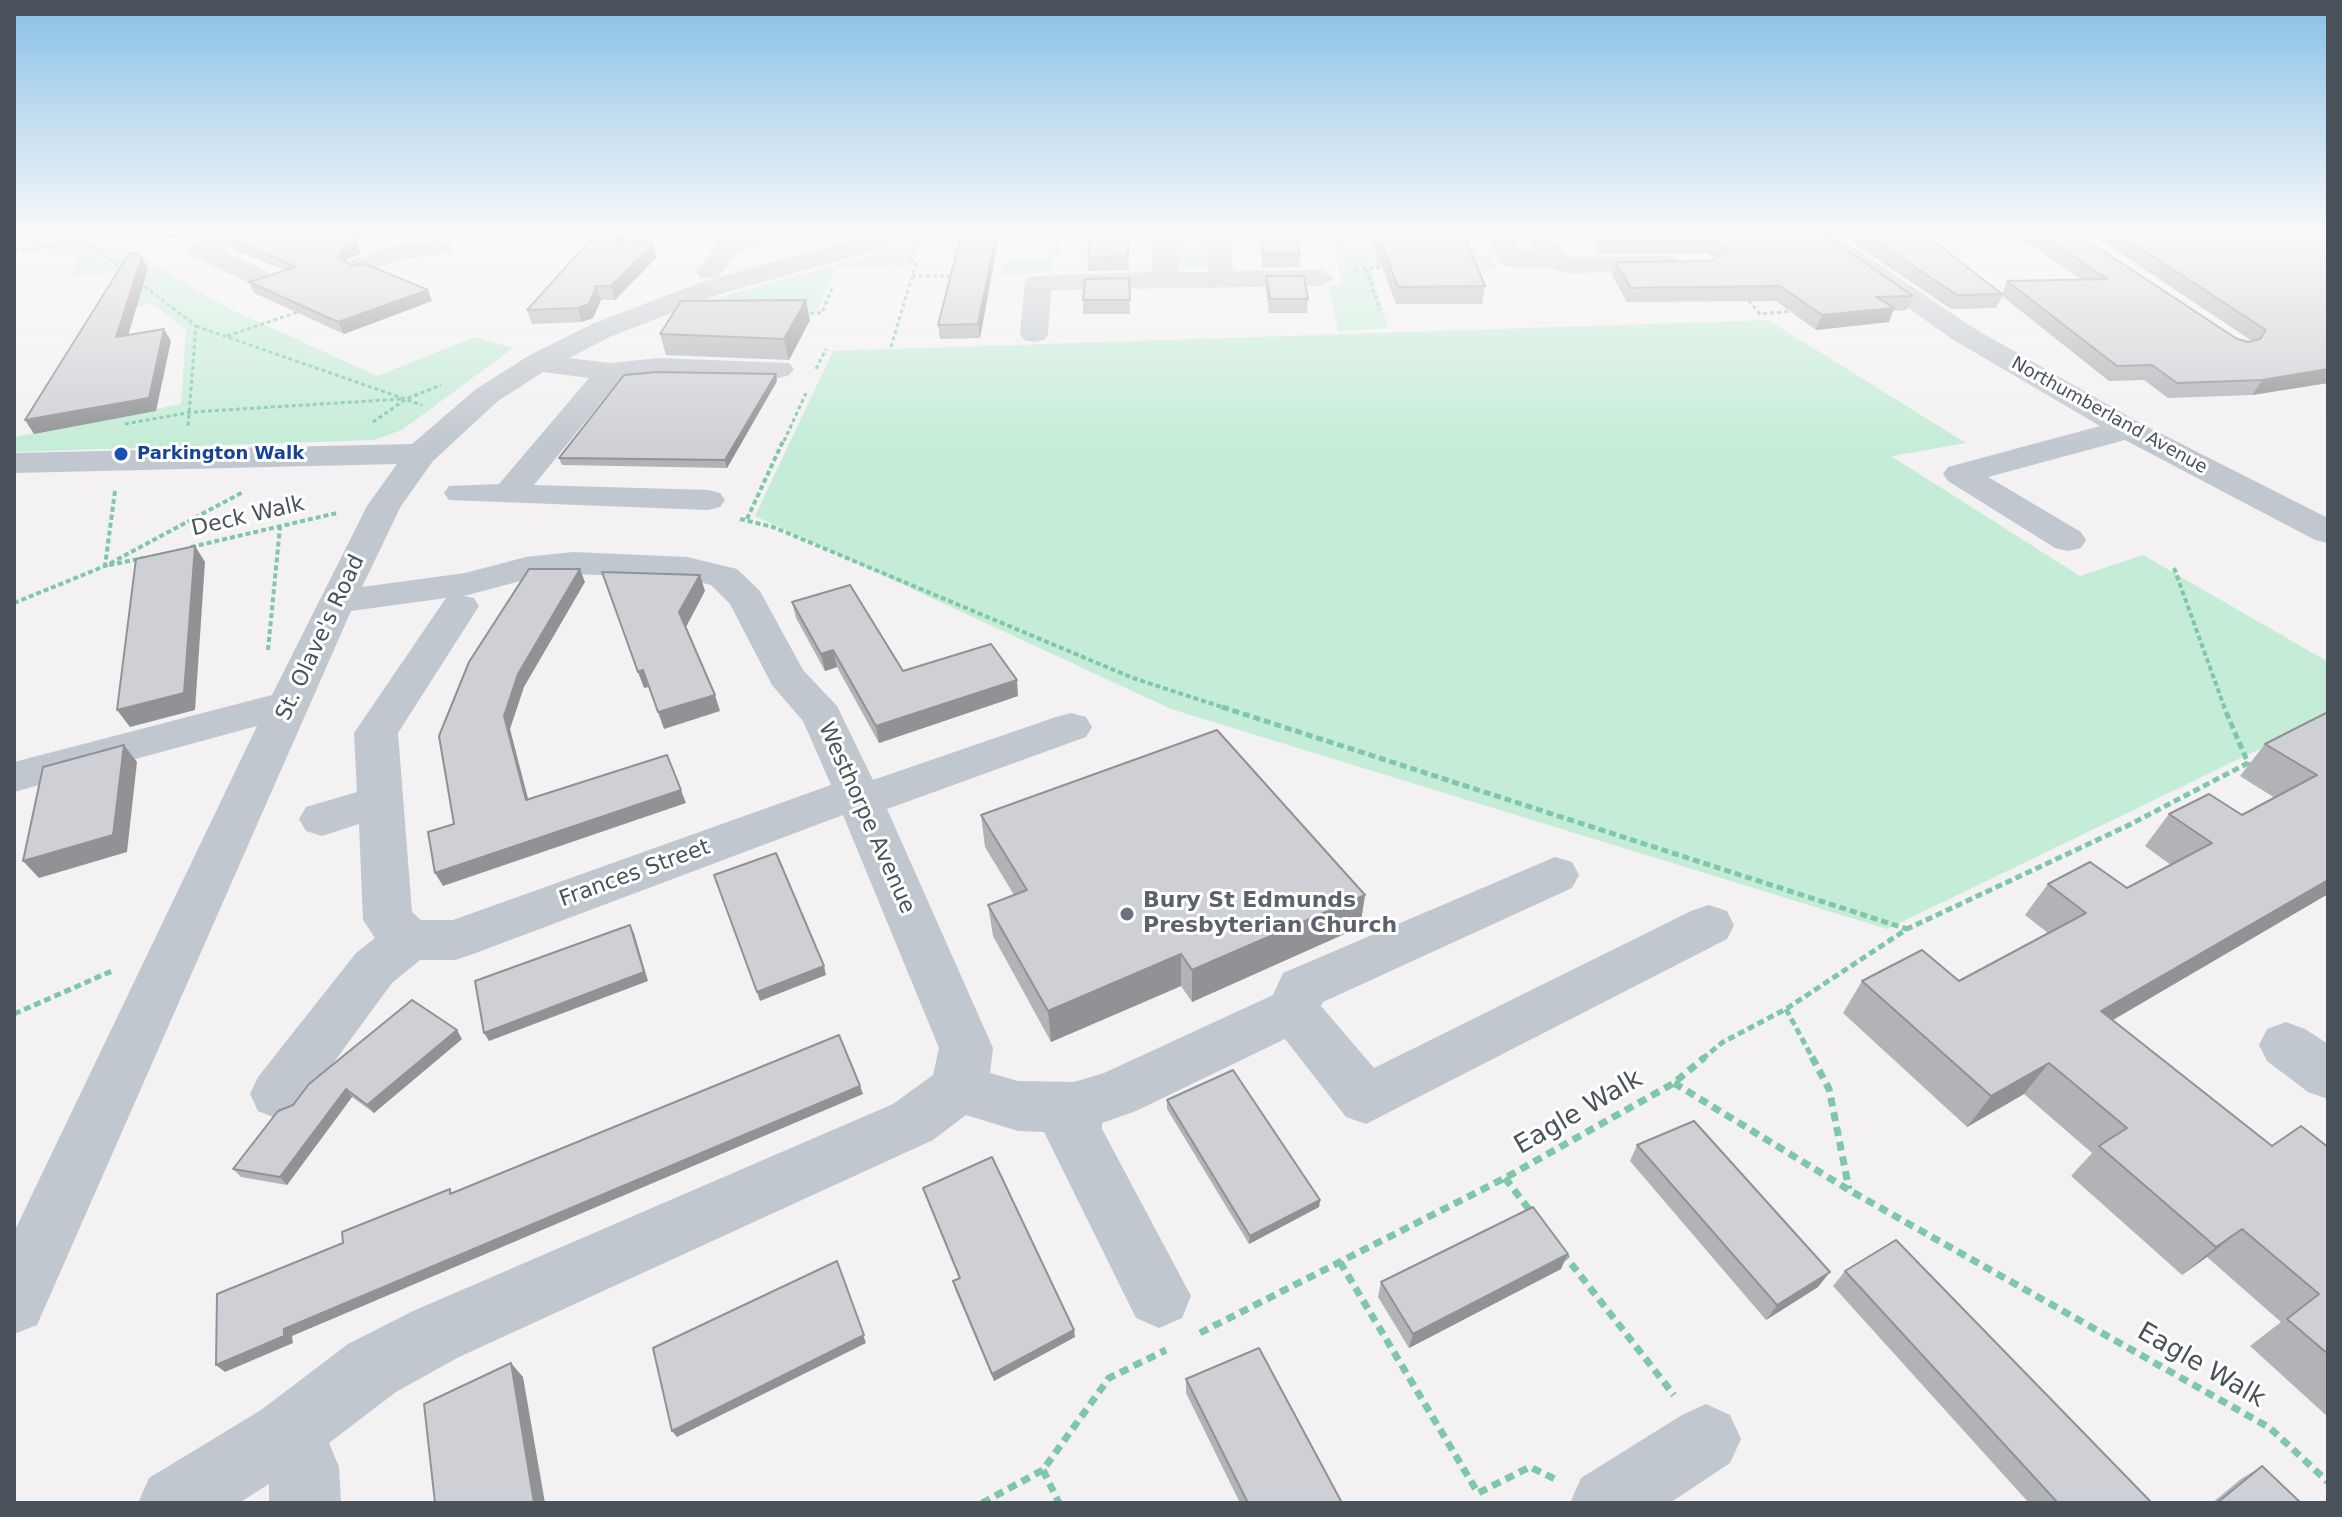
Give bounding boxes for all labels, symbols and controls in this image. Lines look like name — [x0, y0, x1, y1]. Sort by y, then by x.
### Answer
street label: Northumberland Avenue — [2007, 353, 2211, 479]
place label: Parkington Walk — [137, 443, 304, 465]
marker: Parkington Walk — [112, 445, 130, 463]
street label: Deck Walk — [189, 491, 307, 543]
street label: St. Olave's Road — [271, 551, 371, 725]
street label: Westhorpe Avenue — [812, 718, 920, 918]
street label: Frances Street — [556, 834, 714, 914]
place label: Bury St Edmunds Presbyterian Church — [1143, 888, 1397, 940]
marker: Bury St Edmunds Presbyterian Church — [1118, 905, 1136, 923]
street label: Eagle Walk — [1509, 1064, 1649, 1162]
street label: Eagle Walk — [2131, 1317, 2271, 1415]

